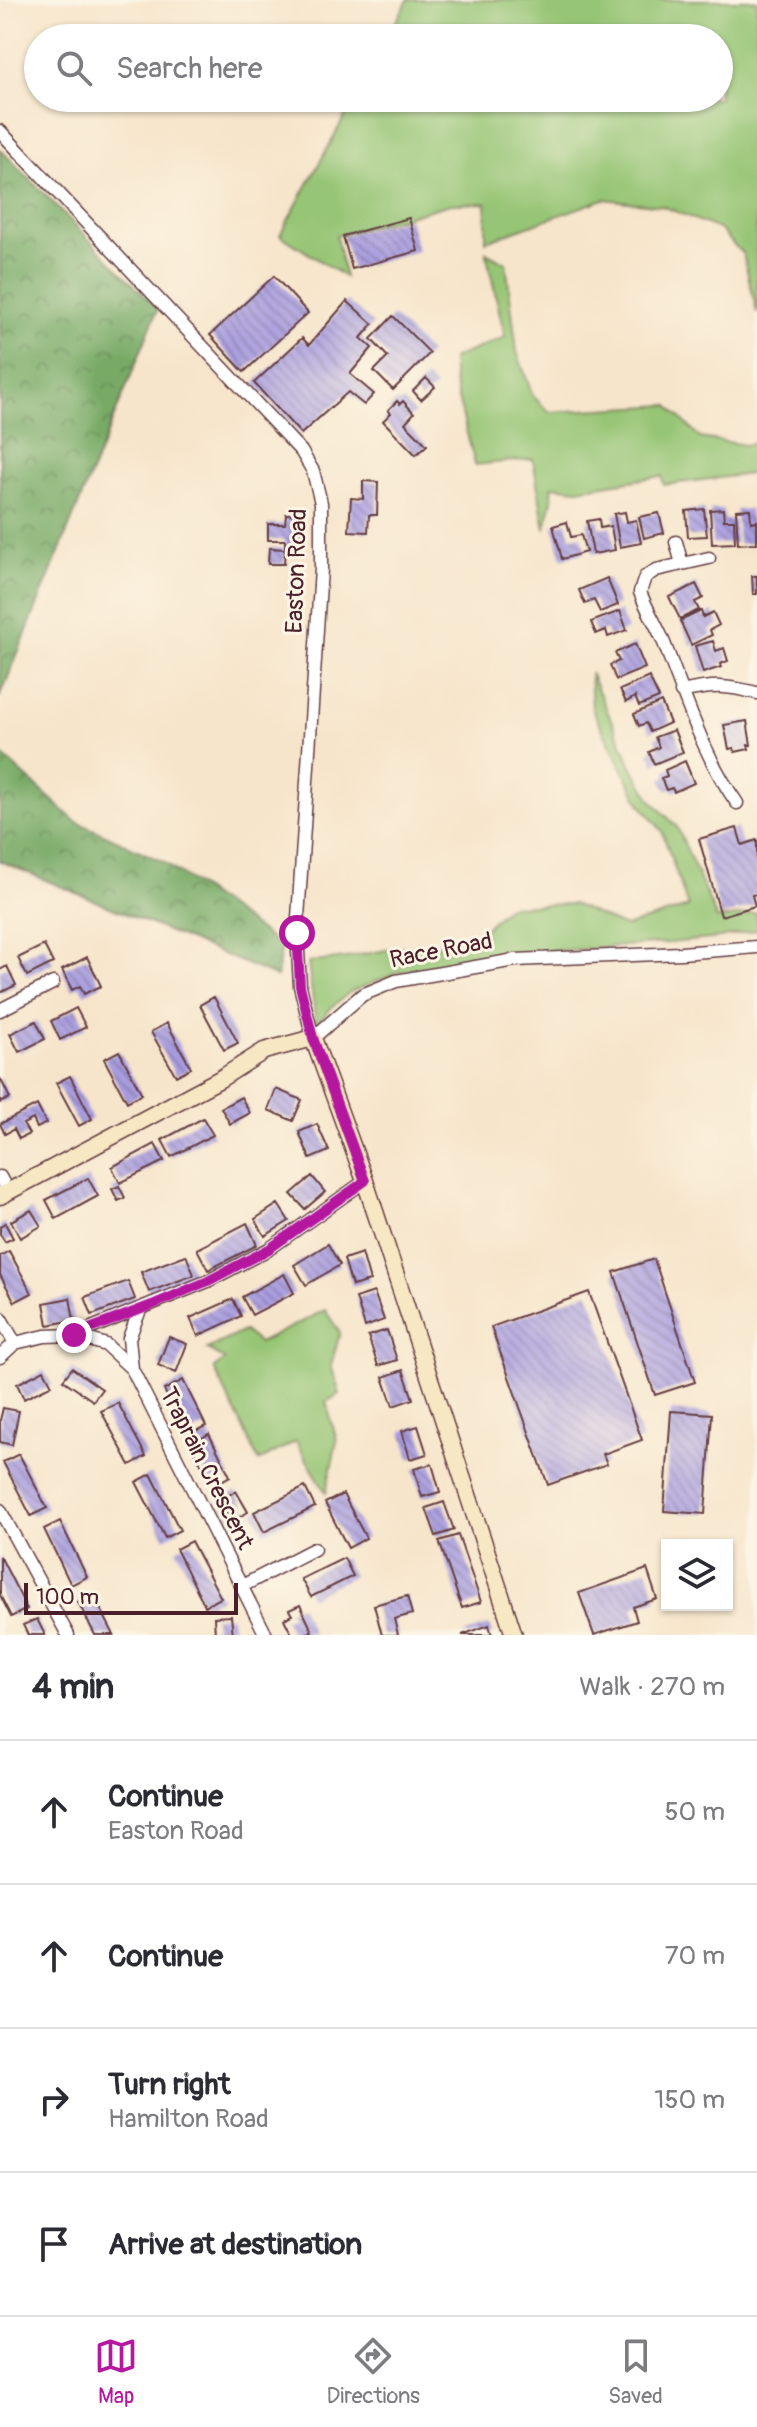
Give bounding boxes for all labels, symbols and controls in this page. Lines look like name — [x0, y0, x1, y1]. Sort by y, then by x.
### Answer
search box — [24, 24, 733, 112]
icon: search — [52, 46, 96, 90]
text: Search here — [116, 50, 263, 87]
street label: Easton Road — [280, 508, 313, 634]
route start — [279, 915, 315, 951]
street label: Race Road — [387, 926, 495, 975]
route end — [56, 1317, 92, 1353]
street label: Traprain Crescent — [153, 1382, 260, 1554]
map controls — [661, 1539, 733, 1611]
button: layers — [661, 1539, 733, 1611]
scale bar — [24, 1579, 238, 1615]
text: 100 m — [36, 1583, 99, 1611]
text: 4 min — [32, 1666, 114, 1709]
text: Walk · 270 m — [579, 1671, 725, 1703]
text: Continue — [108, 1778, 223, 1815]
icon: ahead — [32, 1790, 76, 1834]
text: 50 m — [664, 1796, 725, 1828]
text: Easton Road — [108, 1815, 244, 1847]
icon: ahead — [32, 1934, 76, 1978]
text: Continue — [108, 1938, 223, 1975]
text: 70 m — [665, 1940, 725, 1972]
text: Turn right — [108, 2066, 231, 2103]
icon: right — [32, 2078, 76, 2122]
text: 150 m — [654, 2084, 725, 2116]
text: Hamilton Road — [108, 2103, 269, 2135]
icon: arrive — [32, 2222, 76, 2266]
text: Arrive at destination — [108, 2226, 362, 2263]
tab: Map — [94, 2334, 138, 2410]
tab: Directions — [327, 2334, 420, 2410]
tab: Saved — [608, 2334, 663, 2410]

